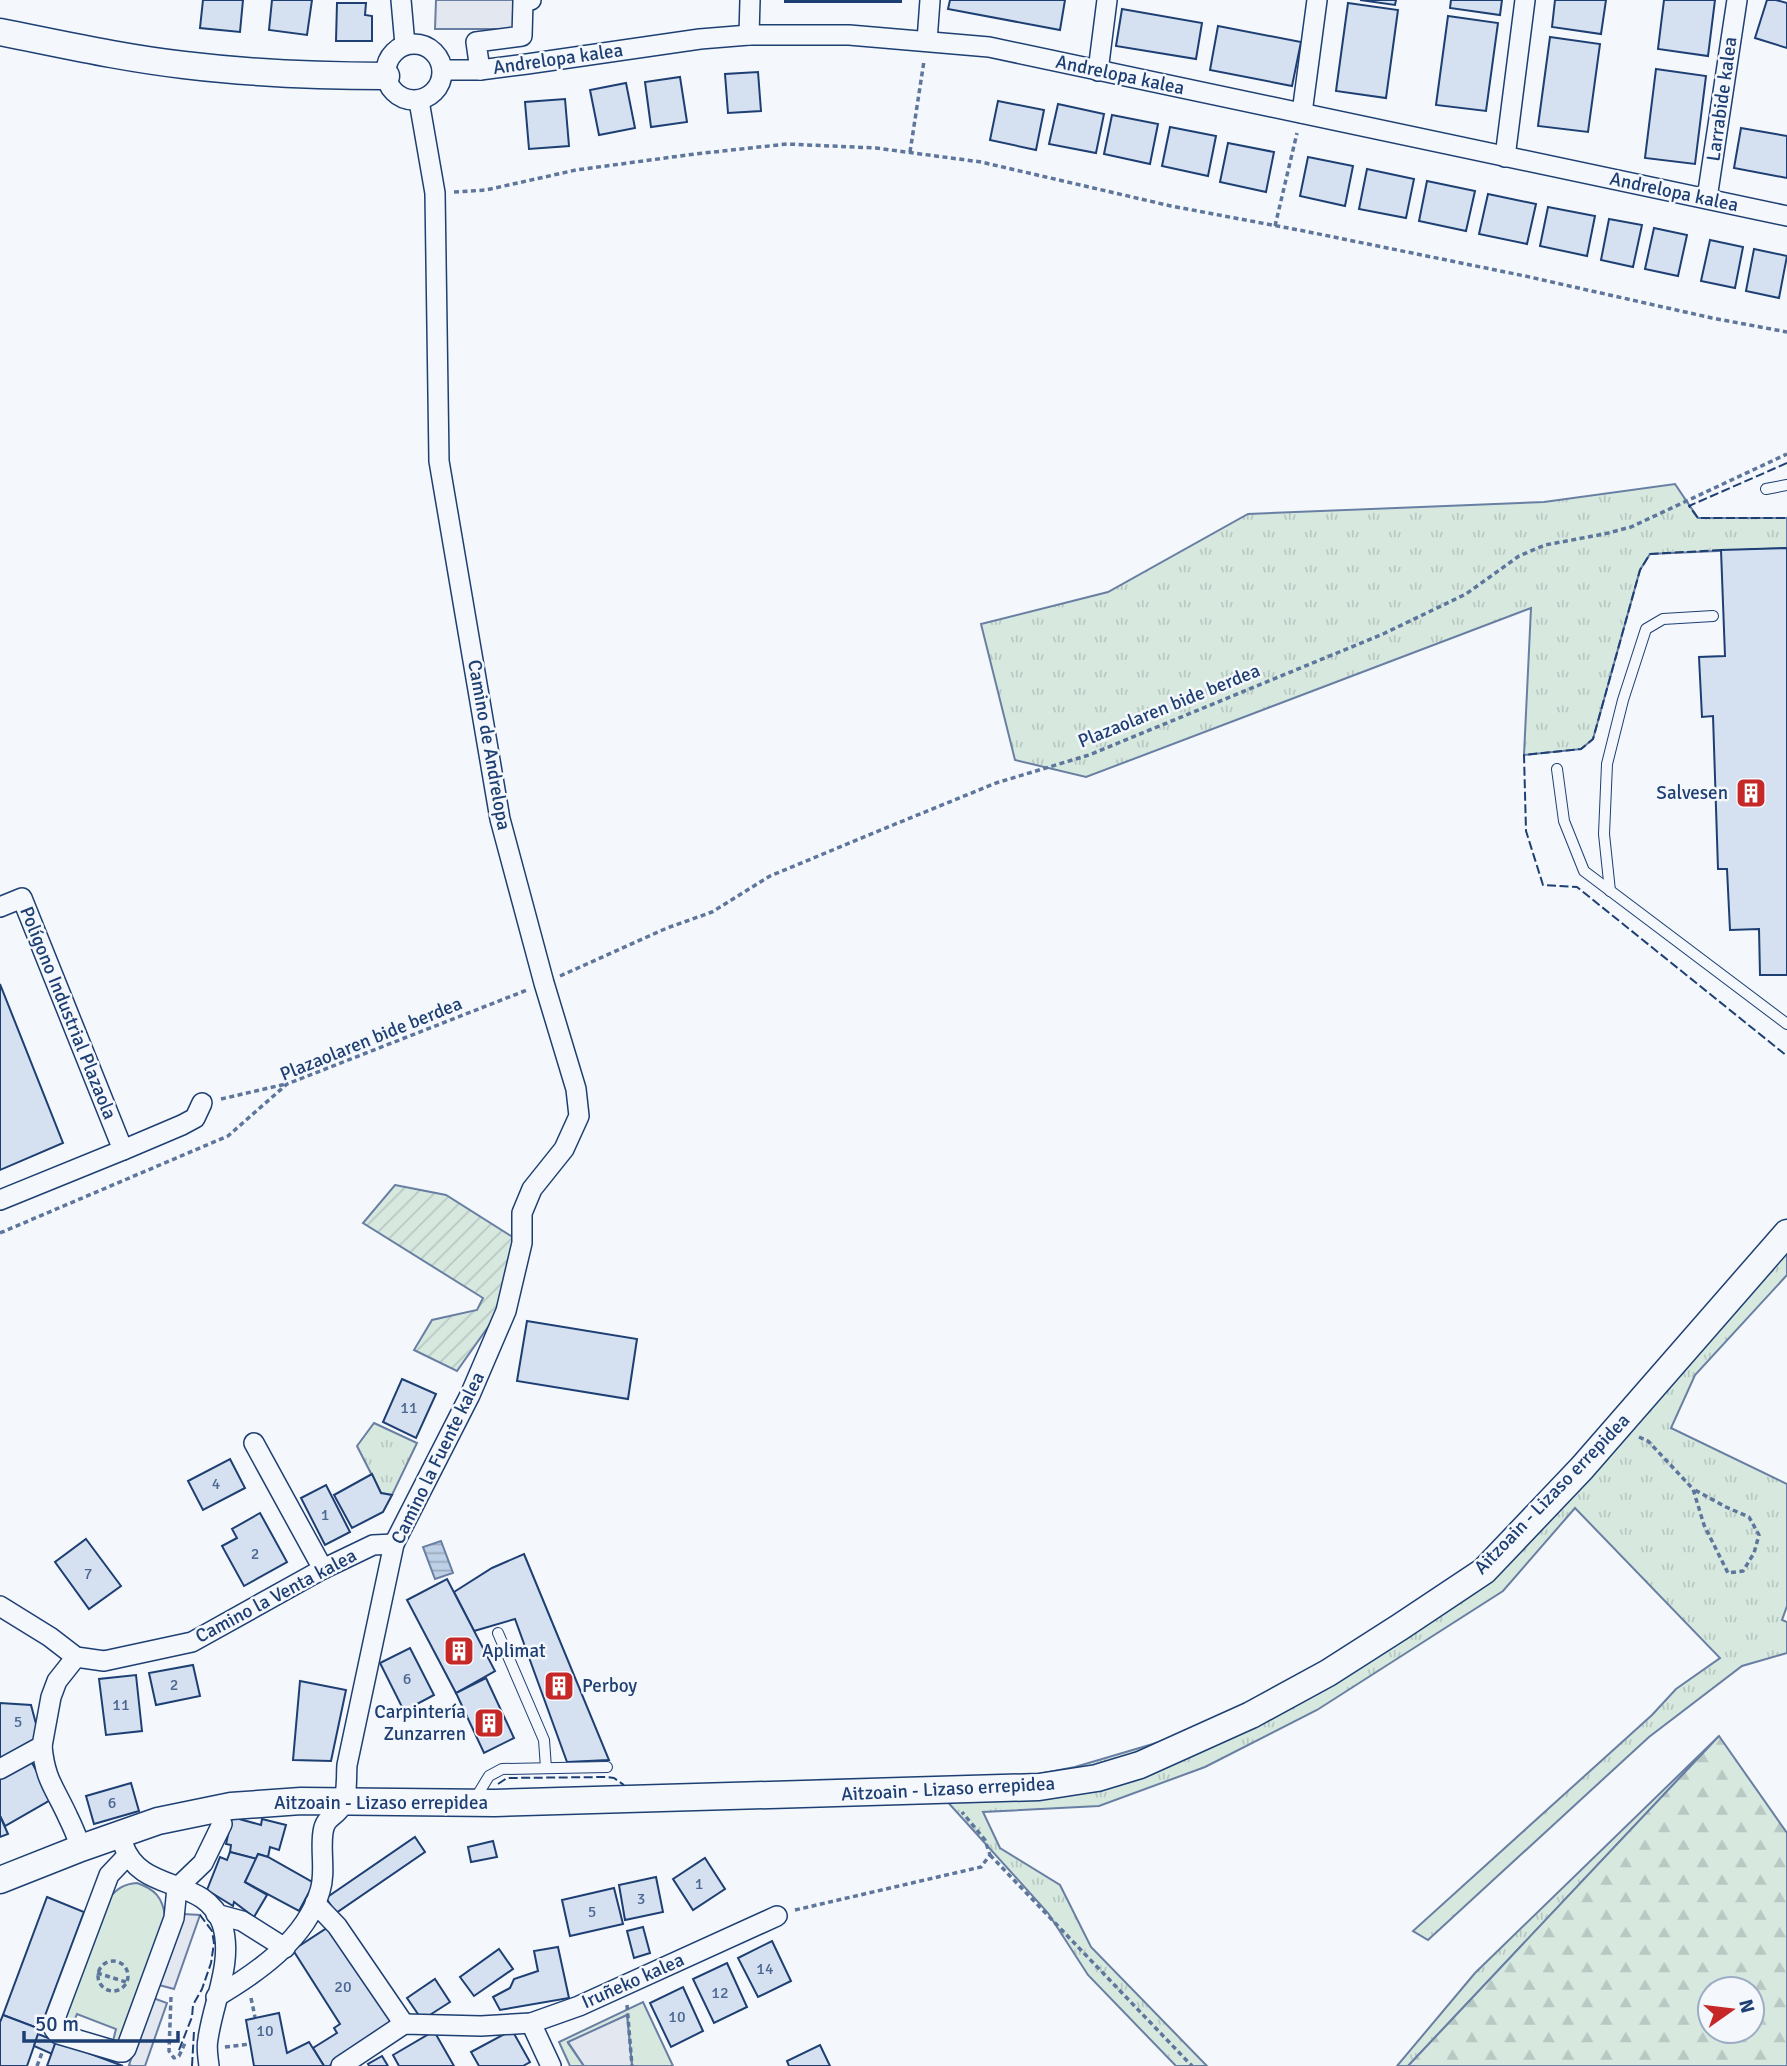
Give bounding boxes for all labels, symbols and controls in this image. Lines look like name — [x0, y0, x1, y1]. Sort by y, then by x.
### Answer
street label: Larrabide kalea — [1701, 35, 1743, 163]
street label: Andrelopa kalea — [491, 38, 625, 80]
street label: Andrelopa kalea — [1053, 50, 1187, 100]
street label: Andrelopa kalea — [1607, 167, 1741, 217]
street label: Camino de Andrelopa — [462, 658, 516, 832]
street label: Plazaolaren bide berdea — [1074, 658, 1264, 754]
building icon: Salvesen — [1734, 776, 1768, 810]
place label: Salvesen — [1656, 781, 1728, 805]
street label: Polígono Industrial Plazaola — [14, 903, 122, 1123]
street label: Plazaolaren bide berdea — [276, 991, 466, 1087]
street label: Camino la Fuente kalea — [386, 1368, 490, 1548]
house number: 11 — [400, 1398, 418, 1418]
street label: Aitzoain - Lizaso errepidea — [1469, 1409, 1635, 1579]
house number: 4 — [212, 1474, 221, 1494]
house number: 1 — [321, 1505, 329, 1525]
street label: Camino la Venta kalea — [191, 1543, 361, 1649]
house number: 2 — [251, 1544, 259, 1564]
house number: 7 — [84, 1564, 92, 1584]
building icon: Aplimat — [442, 1634, 476, 1668]
place label: Aplimat — [482, 1639, 546, 1663]
house number: 6 — [403, 1669, 411, 1689]
building icon: Perboy — [542, 1669, 576, 1703]
place label: Perboy — [582, 1674, 637, 1698]
house number: 2 — [170, 1675, 178, 1695]
house number: 11 — [112, 1695, 130, 1715]
place label: Carpintería Zunzarren — [374, 1700, 466, 1746]
building icon: Carpintería Zunzarren — [472, 1706, 506, 1740]
house number: 5 — [14, 1712, 22, 1732]
street label: Aitzoain - Lizaso errepidea — [840, 1771, 1056, 1807]
street label: Aitzoain - Lizaso errepidea — [274, 1791, 488, 1815]
house number: 6 — [108, 1793, 116, 1813]
house number: 1 — [695, 1874, 703, 1894]
house number: 3 — [637, 1889, 645, 1909]
house number: 5 — [588, 1902, 596, 1922]
street label: Iruñeko kalea — [578, 1948, 688, 2014]
house number: 14 — [756, 1959, 774, 1979]
north arrow — [1696, 1975, 1766, 2045]
house number: 20 — [334, 1977, 352, 1997]
house number: 12 — [711, 1983, 729, 2003]
text: N — [1733, 1997, 1760, 2015]
scale bar — [24, 2000, 178, 2044]
house number: 10 — [668, 2007, 686, 2027]
text: 50 m — [35, 2011, 79, 2037]
house number: 10 — [256, 2021, 274, 2041]

